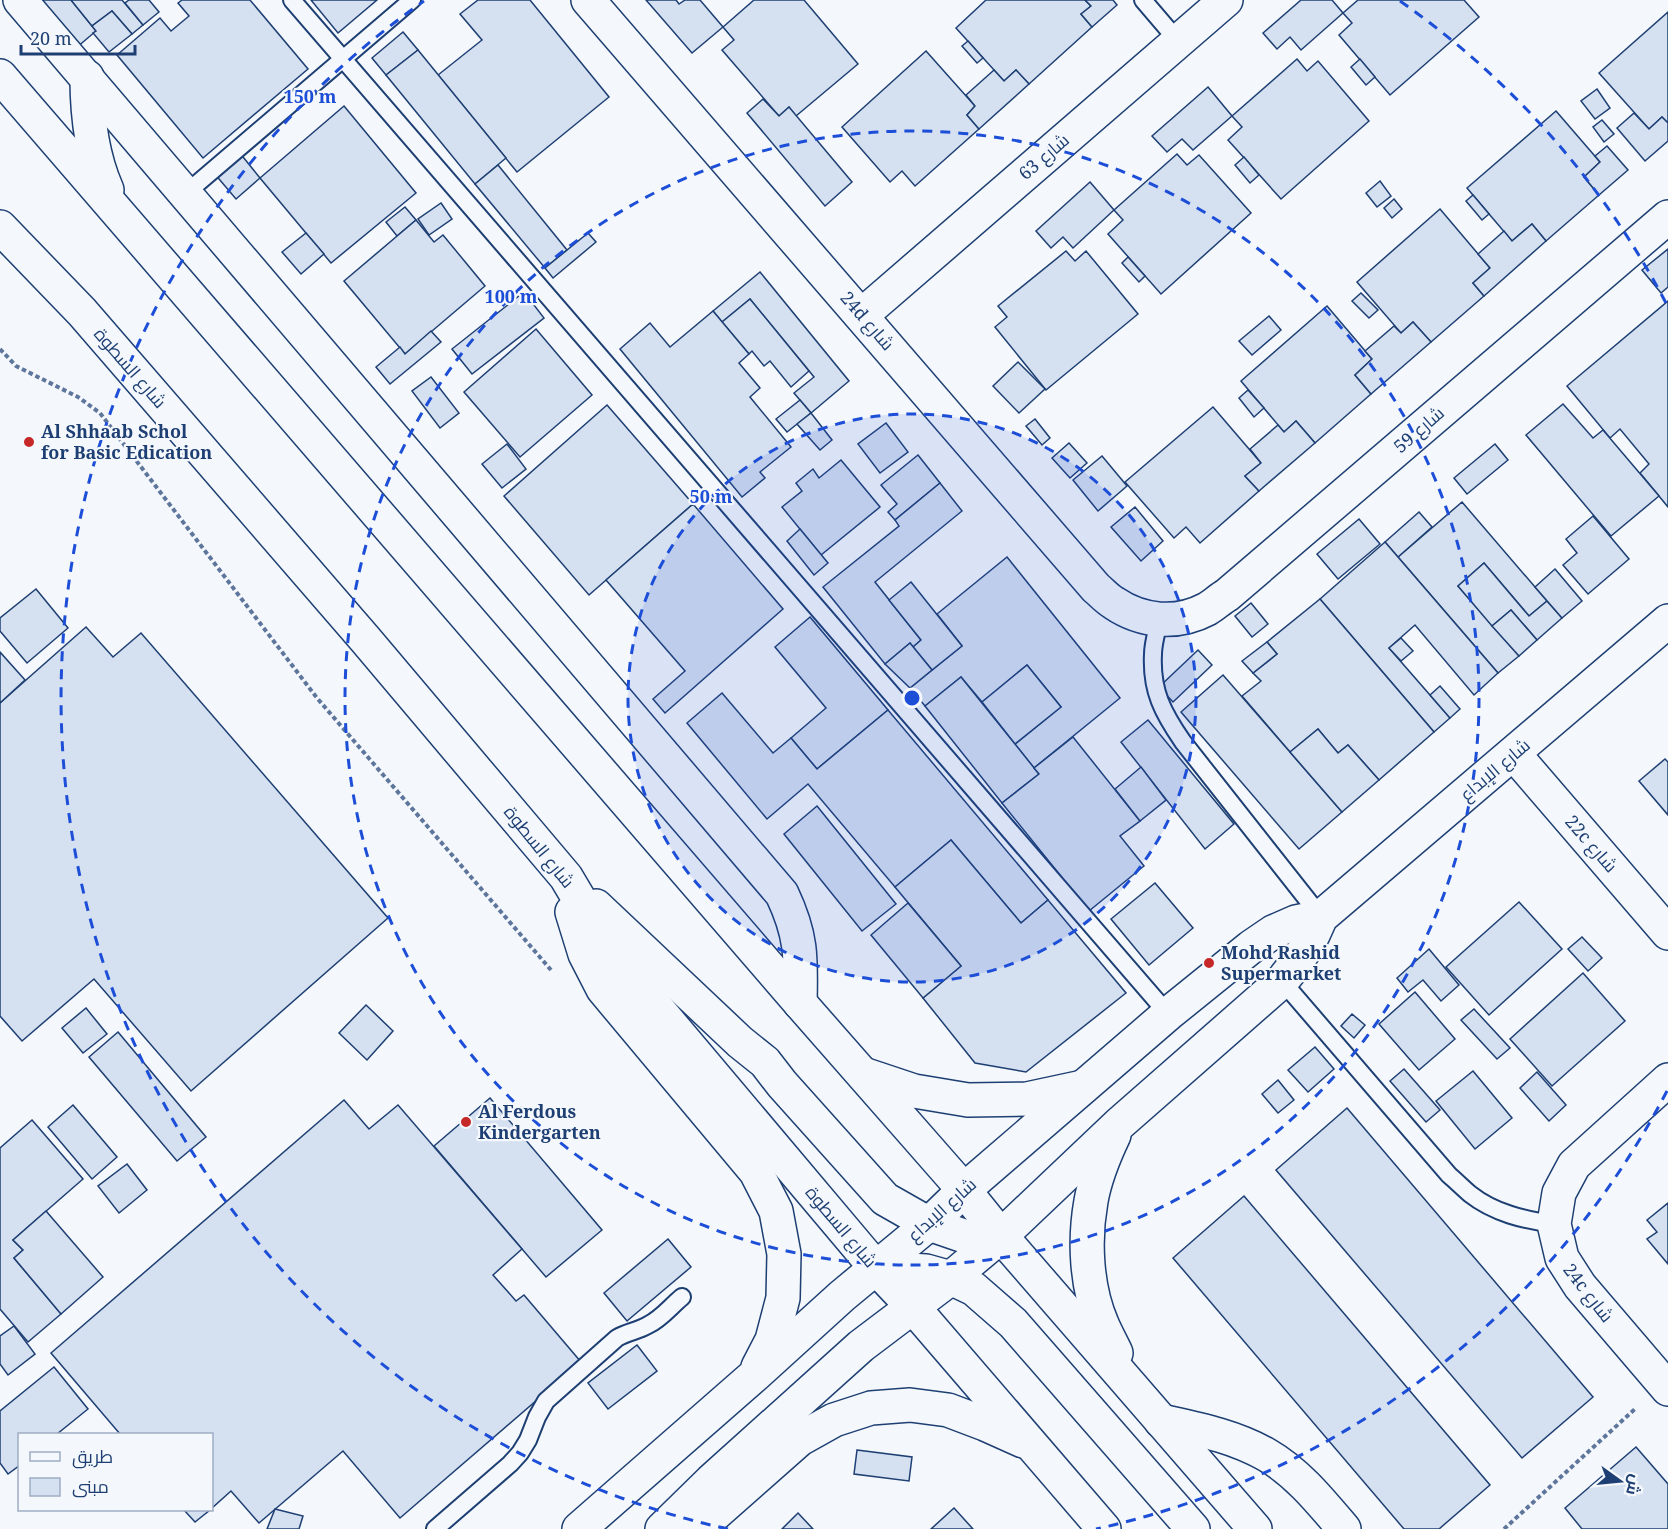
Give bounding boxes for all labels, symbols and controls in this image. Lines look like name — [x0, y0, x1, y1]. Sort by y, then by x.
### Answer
scale bar — [21, 18, 135, 56]
text: 20 m — [30, 26, 72, 50]
text: 150 m — [284, 84, 337, 108]
street label: شارع 63 — [1013, 128, 1074, 186]
text: 100 m — [485, 284, 538, 308]
street label: 24d شارع — [835, 286, 900, 356]
street label: شارع السطوة — [88, 322, 172, 413]
street label: شارع 59 — [1388, 401, 1449, 459]
place label: Al Shhaab Schol for Basic Edication — [41, 419, 212, 464]
marker: Al Shhaab Schol for Basic Edication — [22, 435, 36, 449]
text: 50 m — [690, 484, 733, 508]
centre of rings — [902, 688, 922, 708]
street label: شارع الإبداع — [1454, 733, 1535, 807]
street label: شارع السطوة — [498, 800, 580, 893]
street label: 22c شارع — [1559, 810, 1623, 878]
place label: Mohd Rashid Supermarket — [1221, 940, 1341, 985]
marker: Mohd Rashid Supermarket — [1202, 956, 1216, 970]
place label: Al Ferdous Kindergarten — [478, 1099, 601, 1144]
marker: Al Ferdous Kindergarten — [459, 1115, 473, 1129]
street label: شارع الإبداع — [902, 1172, 982, 1247]
street label: شارع السطوة — [800, 1181, 883, 1273]
street label: 24c شارع — [1557, 1258, 1619, 1327]
legend — [18, 1433, 213, 1511]
text: طريق — [72, 1444, 113, 1469]
north arrow — [1590, 1451, 1650, 1511]
text: ش — [1621, 1472, 1648, 1498]
text: مبنى — [72, 1474, 109, 1498]

